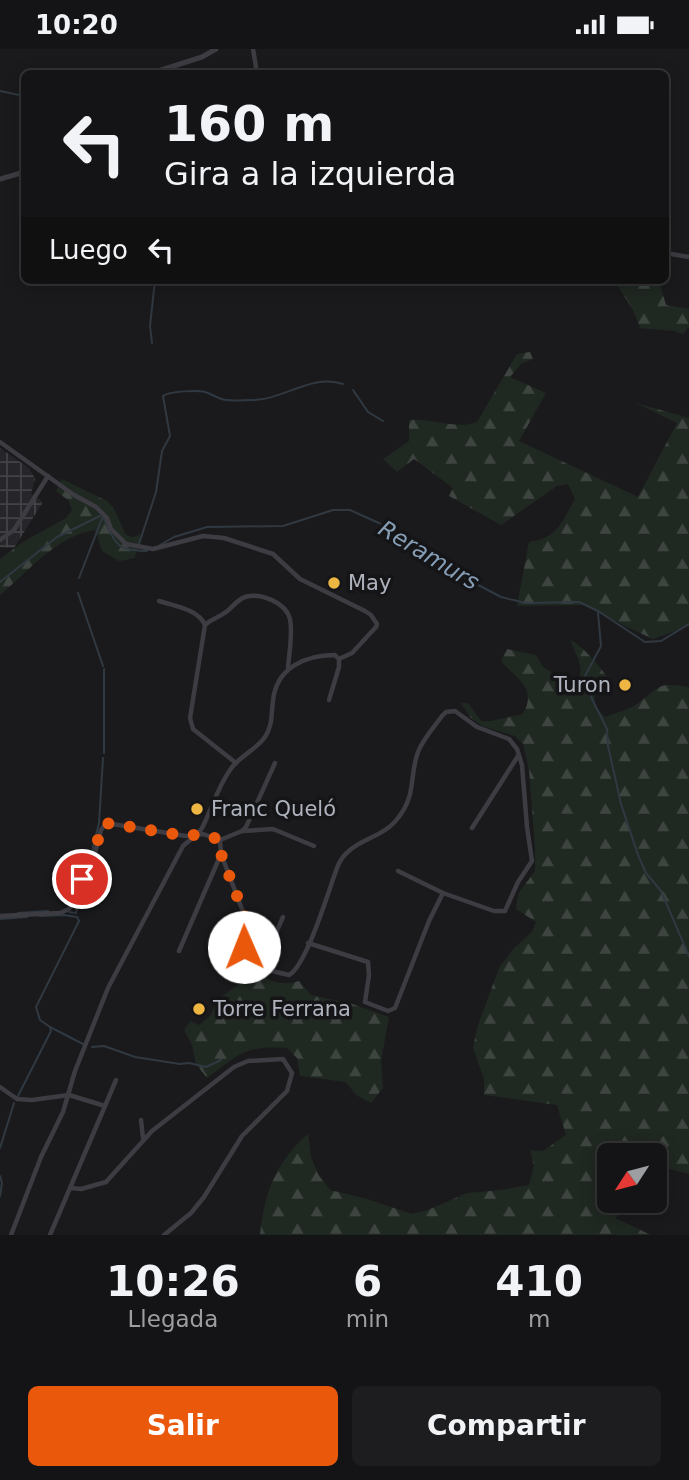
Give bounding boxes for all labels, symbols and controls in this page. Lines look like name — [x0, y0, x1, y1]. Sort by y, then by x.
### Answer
text: 10:20 — [35, 10, 118, 40]
text: 160 m — [164, 96, 334, 153]
icon: left — [49, 98, 140, 189]
text: Gira a la izquierda — [164, 155, 456, 193]
icon: left — [142, 231, 180, 269]
text: Luego — [49, 235, 128, 265]
water label: Reramurs — [374, 515, 484, 595]
place label: May — [348, 571, 391, 595]
marker: May — [326, 575, 342, 591]
place label: Turon — [553, 673, 611, 697]
marker: Turon — [617, 677, 633, 693]
place label: Franc Queló — [211, 797, 336, 821]
marker: Franc Queló — [189, 801, 205, 817]
pin — [52, 849, 112, 909]
icon: arrive — [63, 860, 101, 898]
position arrow — [207, 910, 281, 984]
place label: Torre Ferrana — [212, 997, 351, 1021]
marker: Torre Ferrana — [191, 1001, 207, 1017]
north arrow — [597, 1143, 667, 1213]
map controls — [597, 1143, 667, 1213]
text: 10:26 — [106, 1257, 240, 1306]
text: 6 — [353, 1257, 382, 1306]
text: 410 — [495, 1257, 583, 1306]
text: Llegada — [128, 1306, 218, 1332]
text: min — [346, 1306, 389, 1332]
text: m — [528, 1306, 550, 1332]
button: Salir — [28, 1386, 338, 1466]
button: Compartir — [352, 1386, 661, 1466]

